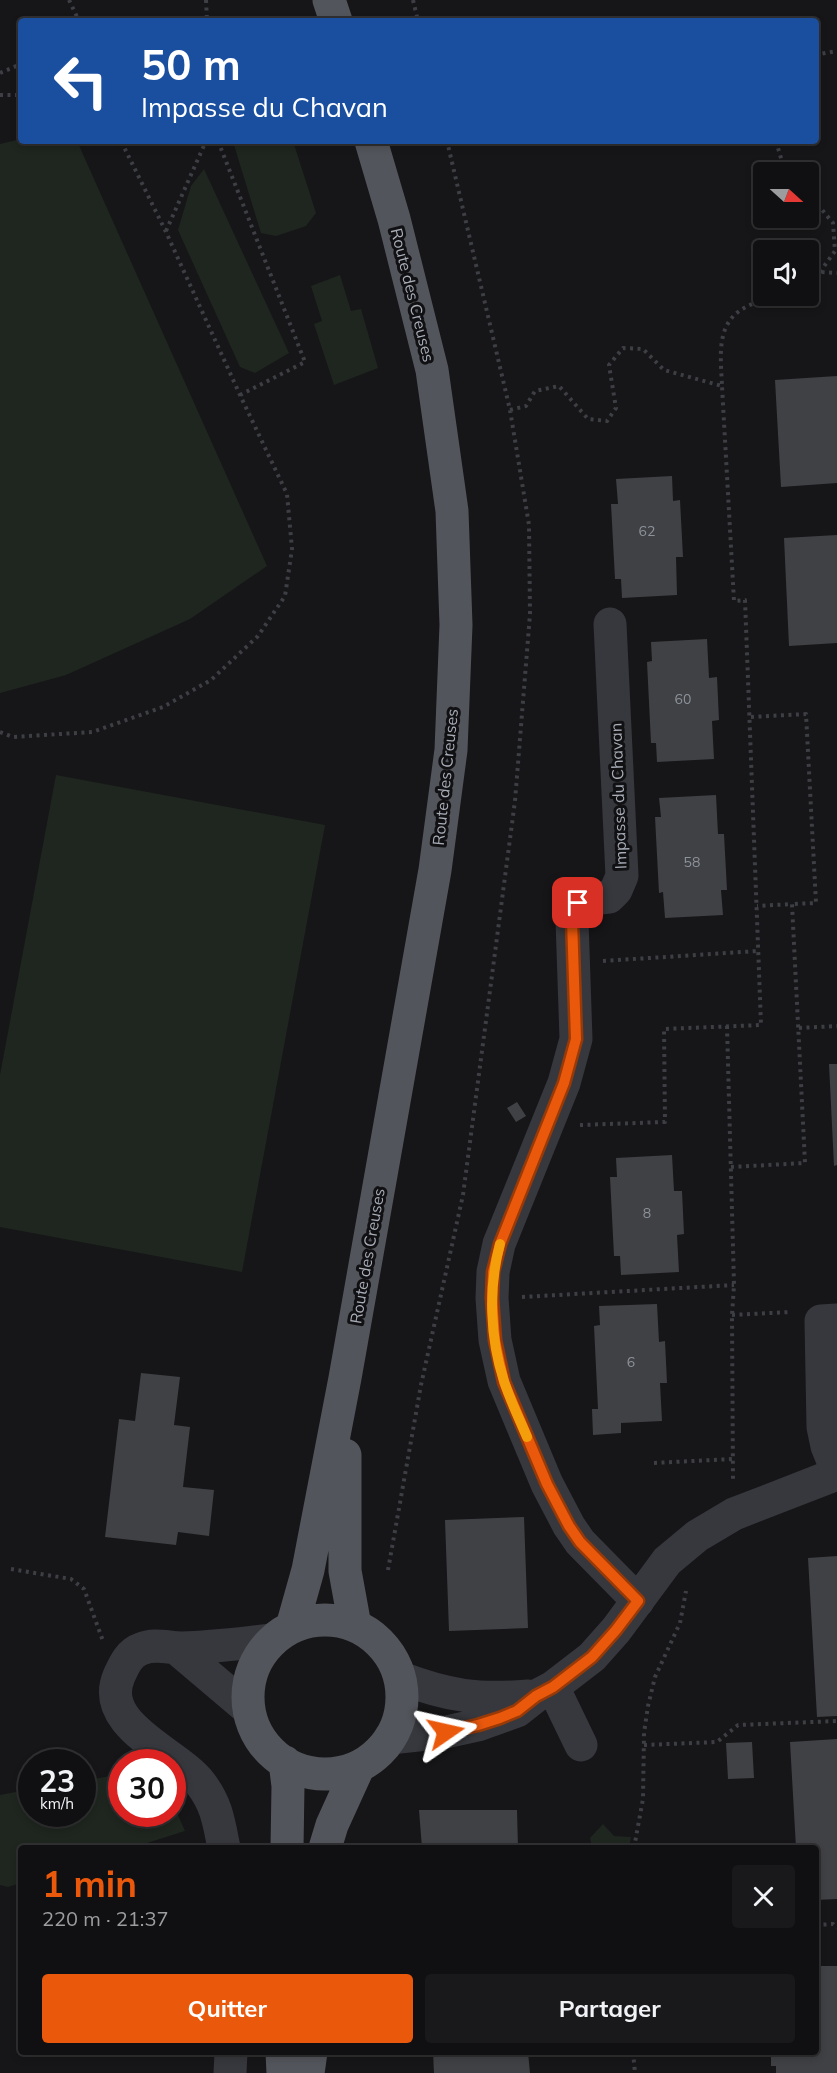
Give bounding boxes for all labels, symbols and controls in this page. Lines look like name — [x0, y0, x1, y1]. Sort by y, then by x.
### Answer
text: 50 m — [141, 38, 241, 91]
icon: left — [42, 42, 120, 120]
text: Impasse du Chavan — [141, 90, 388, 124]
north arrow — [753, 162, 819, 228]
map controls — [753, 162, 819, 306]
street label: Route des Creuses — [387, 226, 439, 364]
button: sound — [753, 240, 819, 306]
house number: 62 — [639, 522, 655, 540]
house number: 60 — [675, 690, 691, 708]
street label: Route des Creuses — [428, 708, 462, 846]
street label: Impasse du Chavan — [605, 723, 631, 869]
house number: 58 — [684, 853, 700, 871]
pin — [552, 877, 603, 928]
icon: arrive — [561, 886, 594, 919]
street label: Route des Creuses — [345, 1187, 389, 1325]
house number: 8 — [643, 1204, 651, 1222]
house number: 6 — [627, 1353, 635, 1371]
position arrow — [414, 1700, 478, 1764]
speed limit sign: 30 — [108, 1749, 186, 1827]
text: 23 — [39, 1762, 75, 1800]
text: km/h — [40, 1794, 74, 1813]
text: 1 min — [42, 1861, 137, 1906]
button: close — [732, 1865, 795, 1928]
text: 220 m · 21:37 — [42, 1906, 168, 1931]
button: Quitter — [42, 1974, 413, 2043]
button: Partager — [425, 1974, 795, 2043]

